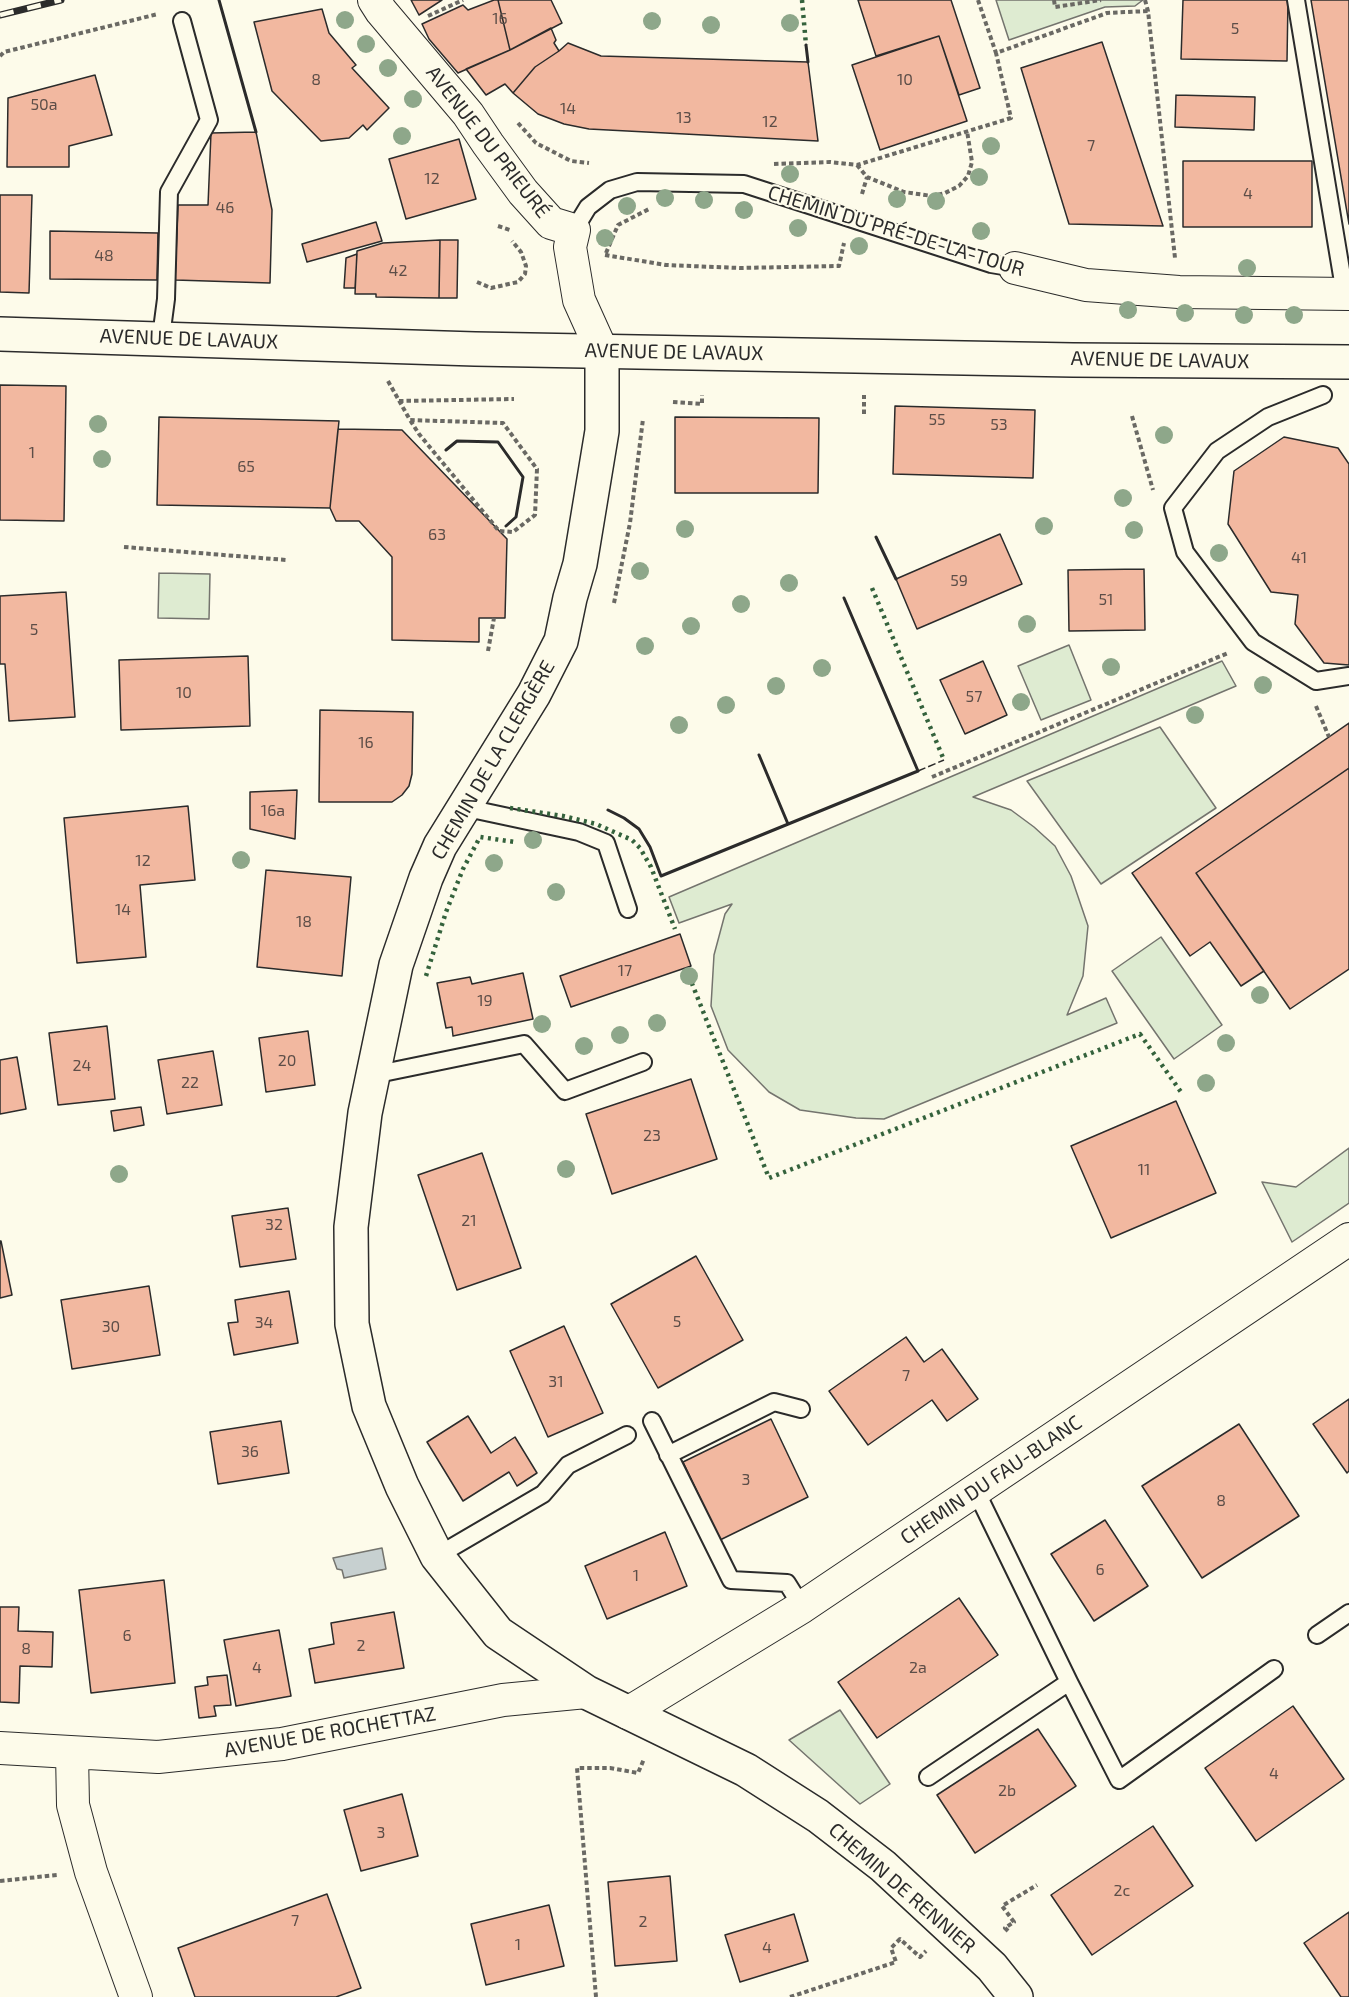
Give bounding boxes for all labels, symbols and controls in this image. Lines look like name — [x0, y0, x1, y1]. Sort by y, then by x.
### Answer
house number: 16 — [492, 9, 508, 29]
house number: 5 — [1231, 19, 1239, 39]
street label: AVENUE DU PRIEURÉ — [421, 61, 555, 223]
house number: 8 — [311, 70, 321, 90]
house number: 10 — [897, 70, 913, 90]
house number: 50a — [30, 95, 58, 115]
house number: 14 — [560, 99, 576, 119]
house number: 13 — [676, 108, 692, 128]
house number: 12 — [762, 112, 778, 132]
house number: 7 — [1087, 136, 1095, 156]
house number: 12 — [424, 169, 440, 189]
street label: CHEMIN DU PRÉ-DE-LA-TOUR — [765, 180, 1027, 282]
house number: 4 — [1243, 184, 1253, 204]
house number: 46 — [216, 198, 234, 218]
house number: 48 — [94, 246, 114, 266]
house number: 42 — [389, 261, 407, 281]
street label: AVENUE DE LAVAUX — [99, 324, 279, 354]
street label: AVENUE DE LAVAUX — [585, 338, 763, 366]
street label: AVENUE DE LAVAUX — [1071, 346, 1249, 374]
house number: 55 — [928, 410, 946, 430]
house number: 53 — [990, 415, 1008, 435]
house number: 1 — [29, 443, 35, 463]
house number: 65 — [237, 457, 255, 477]
house number: 63 — [428, 525, 446, 545]
house number: 41 — [1291, 548, 1307, 568]
house number: 59 — [950, 571, 968, 591]
house number: 51 — [1099, 590, 1113, 610]
house number: 5 — [30, 620, 38, 640]
street label: CHEMIN DE LA CLERGÈRE — [426, 656, 560, 864]
house number: 10 — [176, 683, 192, 703]
house number: 57 — [966, 687, 982, 707]
house number: 16 — [358, 733, 374, 753]
house number: 16a — [261, 801, 285, 821]
house number: 12 — [135, 851, 151, 871]
house number: 14 — [115, 900, 131, 920]
house number: 18 — [296, 912, 312, 932]
house number: 17 — [618, 961, 632, 981]
house number: 19 — [477, 991, 493, 1011]
house number: 20 — [278, 1051, 296, 1071]
house number: 24 — [73, 1056, 91, 1076]
house number: 22 — [181, 1073, 199, 1093]
house number: 23 — [643, 1126, 661, 1146]
house number: 11 — [1138, 1160, 1150, 1180]
house number: 21 — [461, 1211, 477, 1231]
house number: 32 — [265, 1215, 283, 1235]
house number: 5 — [673, 1312, 681, 1332]
house number: 34 — [255, 1313, 273, 1333]
house number: 30 — [102, 1317, 120, 1337]
house number: 7 — [902, 1366, 910, 1386]
house number: 31 — [548, 1372, 564, 1392]
street label: CHEMIN DU FAU-BLANC — [896, 1410, 1086, 1550]
house number: 36 — [241, 1442, 259, 1462]
house number: 3 — [742, 1470, 750, 1490]
house number: 8 — [1216, 1491, 1226, 1511]
house number: 6 — [1095, 1560, 1105, 1580]
house number: 1 — [633, 1566, 639, 1586]
house number: 6 — [122, 1626, 132, 1646]
house number: 2 — [357, 1636, 365, 1656]
house number: 8 — [21, 1639, 31, 1659]
house number: 4 — [252, 1658, 262, 1678]
house number: 2a — [909, 1658, 927, 1678]
street label: AVENUE DE ROCHETTAZ — [222, 1702, 438, 1762]
house number: 4 — [1269, 1764, 1279, 1784]
house number: 2b — [998, 1781, 1016, 1801]
street label: CHEMIN DE RENNIER — [824, 1818, 980, 1958]
house number: 3 — [377, 1823, 385, 1843]
house number: 2c — [1114, 1881, 1130, 1901]
house number: 7 — [291, 1911, 299, 1931]
house number: 2 — [639, 1912, 647, 1932]
house number: 1 — [515, 1935, 521, 1955]
house number: 4 — [762, 1938, 772, 1958]

